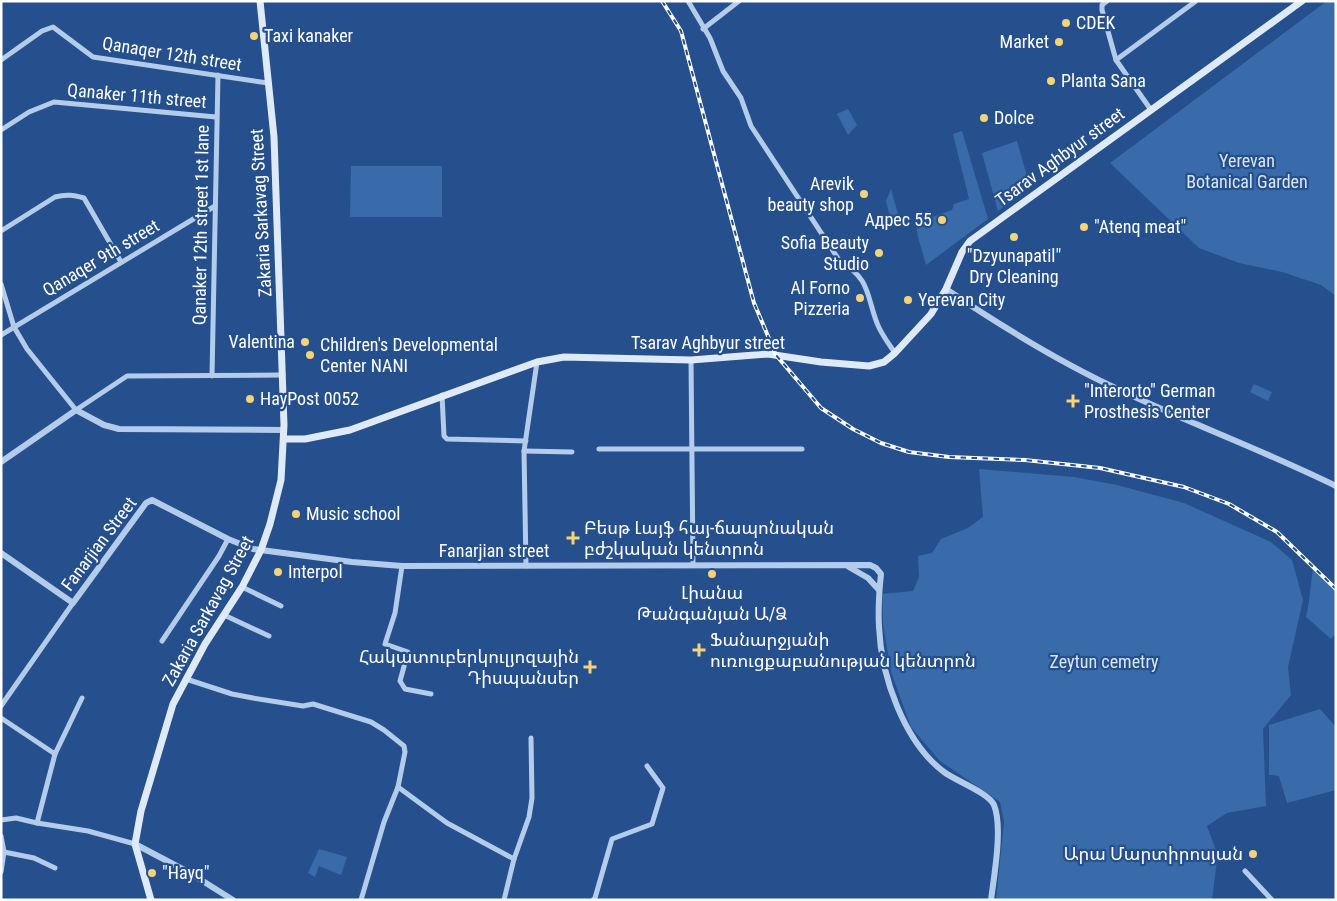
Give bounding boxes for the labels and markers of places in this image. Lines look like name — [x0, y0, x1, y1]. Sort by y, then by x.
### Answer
place label: CDEK — [1076, 12, 1115, 33]
marker: CDEK — [1060, 17, 1072, 29]
place label: Taxi kanaker — [264, 25, 354, 46]
marker: Taxi kanaker — [248, 30, 260, 42]
place label: Market — [1000, 31, 1049, 52]
marker: Market — [1053, 36, 1065, 48]
place label: Planta Sana — [1061, 70, 1146, 91]
marker: Planta Sana — [1045, 75, 1057, 87]
place label: Dolce — [994, 107, 1034, 128]
marker: Dolce — [978, 112, 990, 124]
place label: Arevik beauty shop — [768, 173, 854, 215]
marker: Arevik beauty shop — [858, 188, 870, 200]
place label: Адрес 55 — [864, 209, 932, 230]
marker: Адрес 55 — [936, 214, 948, 226]
place label: "Atenq meat" — [1094, 216, 1186, 237]
marker: "Atenq meat" — [1078, 221, 1090, 233]
marker: "Dzyunapatil" Dry Cleaning — [1008, 231, 1020, 243]
place label: Sofia Beauty Studio — [781, 232, 870, 274]
place label: "Dzyunapatil" Dry Cleaning — [967, 245, 1061, 287]
marker: Sofia Beauty Studio — [873, 247, 885, 259]
place label: Al Forno Pizzeria — [791, 277, 850, 319]
place label: Yerevan City — [918, 289, 1006, 310]
marker: Al Forno Pizzeria — [854, 292, 866, 304]
marker: Yerevan City — [902, 294, 914, 306]
place label: Valentina — [229, 331, 295, 352]
place label: Children's Developmental Center NANI — [320, 334, 498, 376]
marker: Valentina — [299, 336, 311, 348]
marker: Children's Developmental Center NANI — [304, 349, 316, 361]
place label: "Interorto" German Prosthesis Center — [1084, 380, 1215, 422]
place label: HayPost 0052 — [260, 388, 359, 409]
marker: HayPost 0052 — [244, 393, 256, 405]
marker: "Interorto" German Prosthesis Center — [1066, 394, 1080, 408]
place label: Music school — [306, 503, 401, 524]
marker: Music school — [290, 508, 302, 520]
place label: Բեսթ Լայֆ հայ-ճապոնական բժշկական կենտրոն — [584, 517, 834, 559]
marker: Բեսթ Լայֆ հայ-ճապոնական բժշկական կենտրոն — [566, 531, 580, 545]
place label: Interpol — [288, 561, 343, 582]
marker: Interpol — [272, 566, 284, 578]
marker: Լիանա Թանգանյան Ա/Ձ — [706, 568, 718, 580]
place label: Լիանա Թանգանյան Ա/Ձ — [637, 582, 787, 624]
place label: Ֆանարջյանի ուռուցքաբանության կենտրոն — [710, 629, 976, 671]
marker: Ֆանարջյանի ուռուցքաբանության կենտրոն — [692, 643, 706, 657]
place label: Հակատուբերկուլյոզային Դիսպանսեր — [359, 646, 579, 688]
marker: Հակատուբերկուլյոզային Դիսպանսեր — [583, 660, 597, 674]
place label: Արա Մարտիրոսյան — [1064, 843, 1243, 864]
marker: Արա Մարտիրոսյան — [1247, 848, 1259, 860]
place label: "Hayq" — [162, 862, 210, 883]
marker: "Hayq" — [146, 867, 158, 879]

